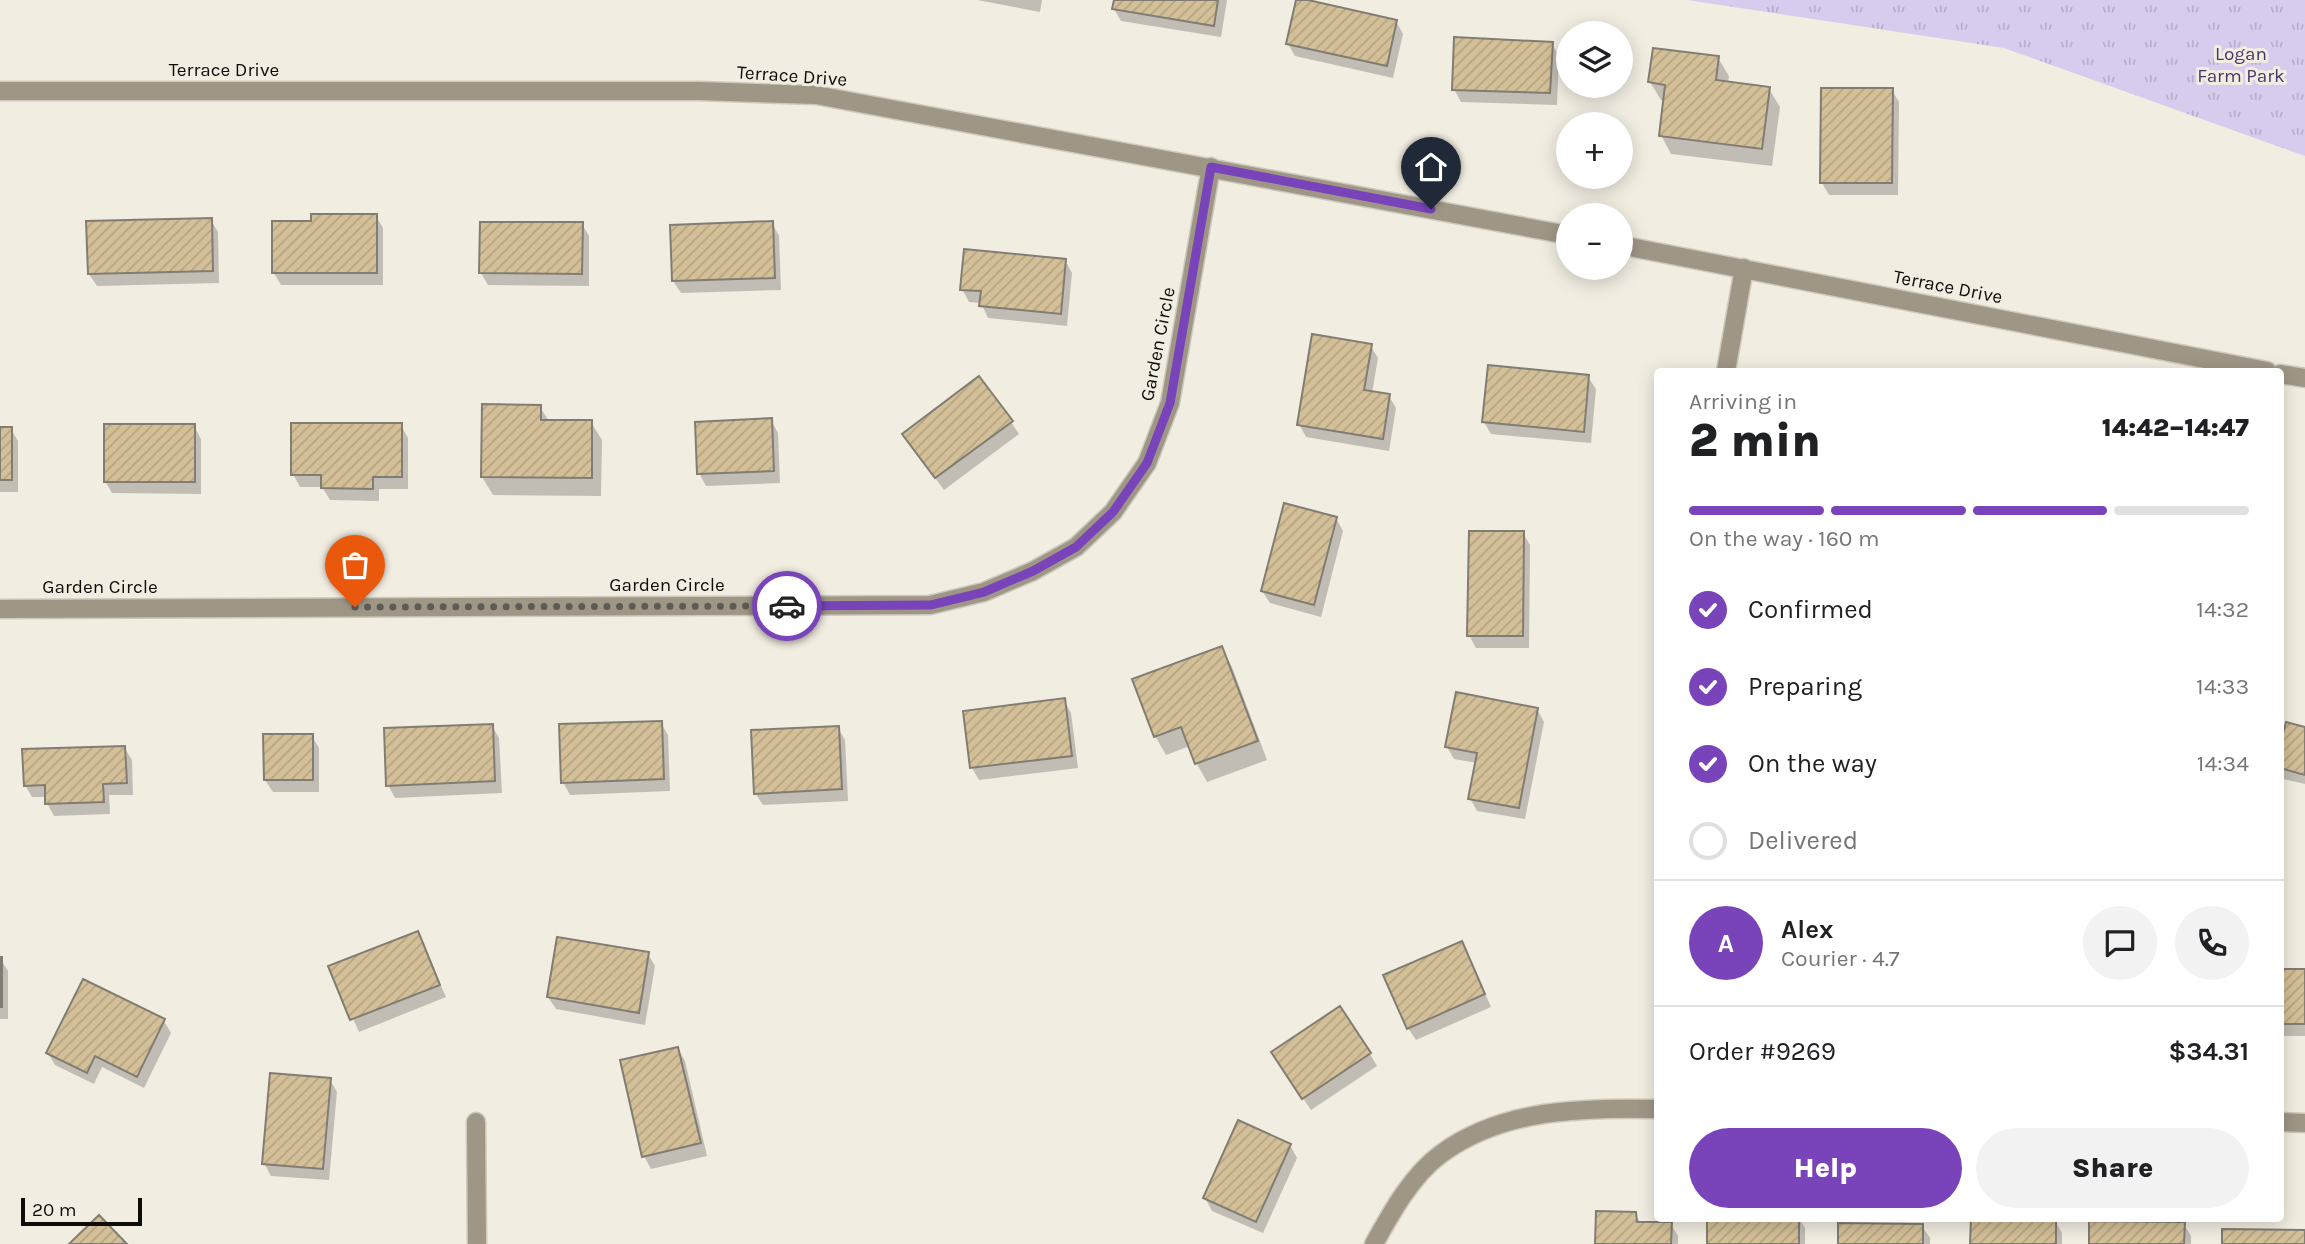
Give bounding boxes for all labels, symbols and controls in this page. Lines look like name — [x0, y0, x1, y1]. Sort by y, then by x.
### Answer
map controls — [1556, 21, 1633, 280]
button: layers — [1556, 21, 1633, 98]
park label: Logan Farm Park — [2197, 43, 2285, 87]
street label: Terrace Drive — [169, 59, 279, 81]
street label: Terrace Drive — [736, 61, 848, 91]
button: + — [1556, 112, 1633, 189]
pin — [1401, 137, 1461, 209]
icon: home — [1412, 148, 1450, 186]
button: − — [1556, 203, 1633, 280]
street label: Terrace Drive — [1892, 266, 2004, 308]
street label: Garden Circle — [1136, 285, 1180, 403]
text: Arriving in — [1689, 388, 1797, 415]
text: 14:42–14:47 — [2102, 412, 2249, 443]
text: 2 min — [1689, 414, 1821, 468]
text: On the way · 160 m — [1689, 525, 1879, 552]
pin — [325, 535, 385, 607]
icon: bag — [336, 546, 374, 584]
courier — [752, 571, 822, 641]
street label: Garden Circle — [609, 574, 725, 596]
street label: Garden Circle — [42, 576, 158, 598]
icon: car — [768, 587, 806, 625]
icon: check — [1689, 591, 1727, 629]
text: Confirmed — [1748, 594, 1873, 625]
text: 14:32 — [2196, 596, 2249, 623]
icon: check — [1689, 668, 1727, 706]
text: Preparing — [1748, 671, 1862, 702]
text: 14:33 — [2196, 673, 2249, 700]
icon: check — [1689, 745, 1727, 783]
text: On the way — [1748, 748, 1877, 779]
text: 14:34 — [2197, 750, 2249, 777]
text: Delivered — [1748, 825, 1858, 856]
button: chat — [2083, 906, 2157, 980]
button: phone — [2175, 906, 2249, 980]
text: Alex — [1781, 914, 1833, 945]
text: A — [1718, 928, 1734, 959]
text: Courier · 4.7 — [1781, 945, 1900, 972]
text: Order #9269 — [1689, 1036, 1836, 1067]
text: $34.31 — [2168, 1036, 2249, 1067]
button: Help — [1689, 1128, 1962, 1208]
button: Share — [1976, 1128, 2249, 1208]
scale bar — [21, 1195, 142, 1227]
text: 20 m — [32, 1199, 77, 1221]

